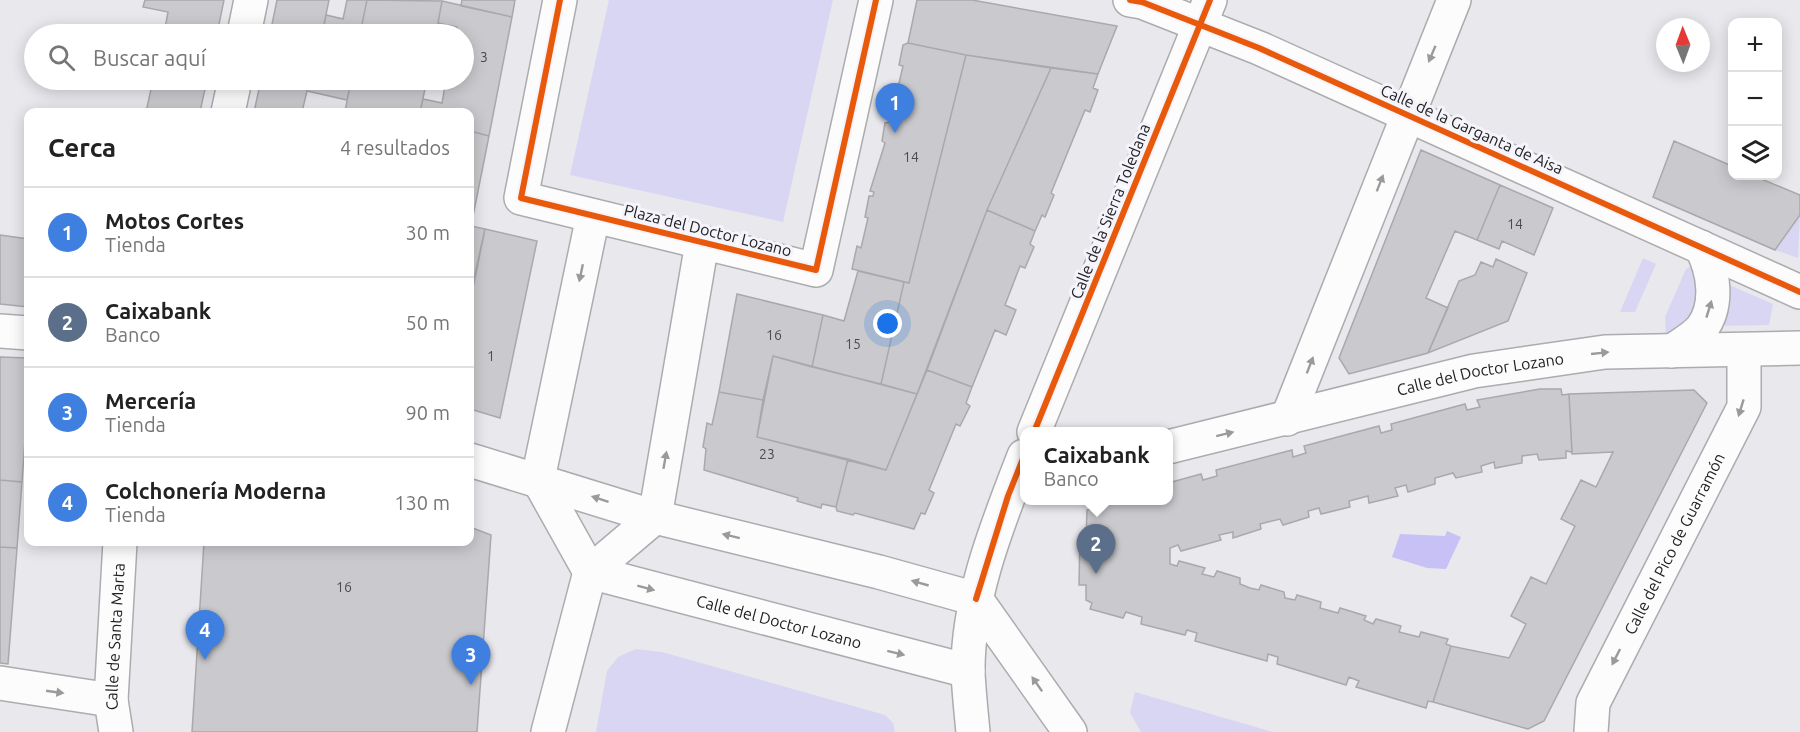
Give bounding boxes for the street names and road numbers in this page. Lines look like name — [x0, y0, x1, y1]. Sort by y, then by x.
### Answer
street label: Calle de la Garganta de Aisa — [1378, 81, 1566, 177]
street label: Calle de la Sierra Toledana — [1067, 121, 1153, 301]
street label: Plaza del Doctor Lozano — [622, 200, 794, 260]
street label: Calle del Doctor Lozano — [1395, 349, 1565, 399]
street label: Calle del Pico de Guarramón — [1620, 450, 1728, 637]
street label: Calle de Santa Marta — [102, 562, 128, 711]
street label: Calle del Doctor Lozano — [695, 591, 864, 652]

